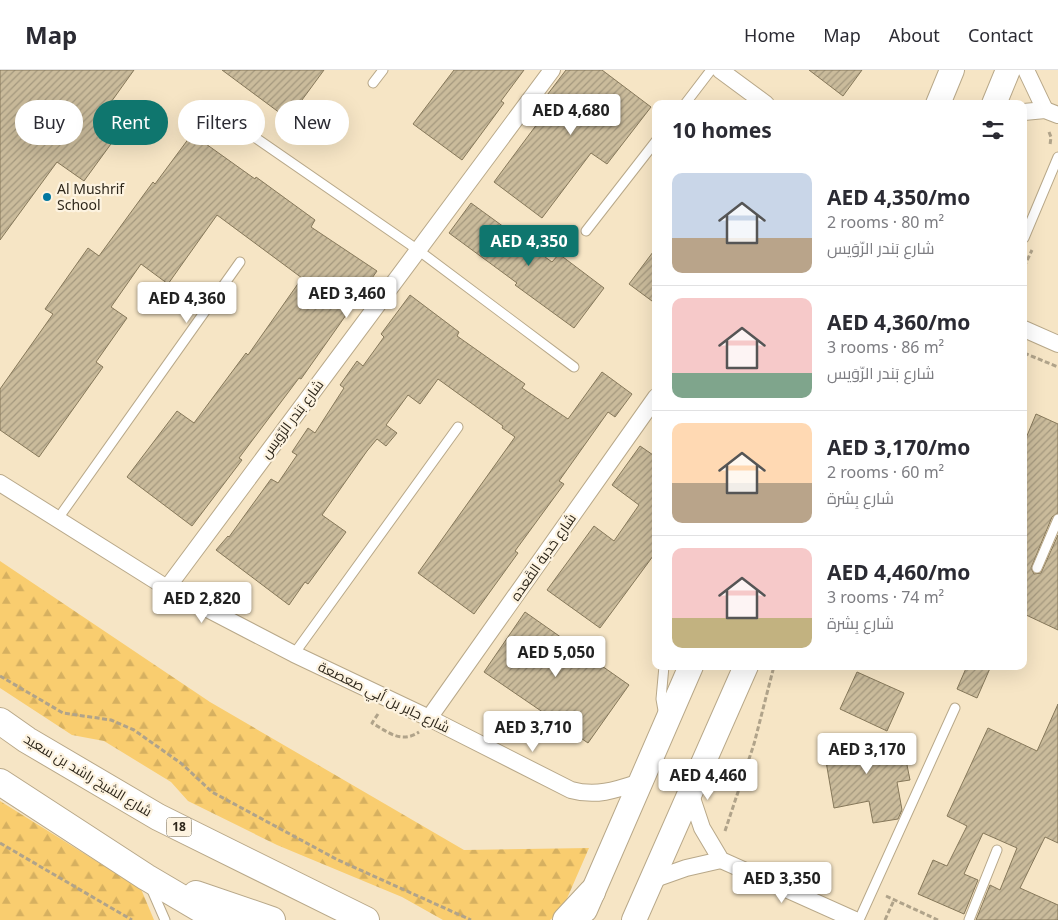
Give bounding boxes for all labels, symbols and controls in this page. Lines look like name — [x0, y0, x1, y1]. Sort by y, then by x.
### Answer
text: Map — [25, 18, 77, 51]
text: Home — [744, 23, 795, 47]
text: Map — [823, 23, 861, 47]
text: About — [889, 23, 940, 47]
text: Contact — [968, 23, 1033, 47]
pin: AED 4,680 — [514, 93, 628, 136]
text: AED 4,680 — [532, 99, 610, 121]
chip: Buy — [15, 100, 83, 145]
chip: Rent — [93, 100, 168, 145]
chip: Filters — [178, 100, 265, 145]
chip: New — [275, 100, 349, 145]
text: 10 homes — [672, 116, 772, 144]
icon: filters — [979, 116, 1007, 144]
place label: Al Mushrif School — [57, 179, 125, 214]
text: AED 4,350/mo — [827, 183, 970, 211]
marker: Al Mushrif School — [41, 191, 53, 203]
icon: home — [712, 193, 772, 253]
text: 2 rooms · 80 m² — [827, 211, 944, 233]
pin: AED 4,350 — [472, 224, 586, 267]
text: AED 4,350 — [490, 230, 568, 252]
text: شارع بَندر الرّوَيس — [827, 237, 935, 259]
pin: AED 3,460 — [290, 276, 404, 319]
pin: AED 4,360 — [130, 282, 244, 324]
text: AED 3,460 — [308, 282, 386, 304]
text: AED 4,360 — [148, 287, 226, 309]
text: AED 4,360/mo — [827, 308, 970, 336]
icon: home — [712, 318, 772, 378]
text: 3 rooms · 86 m² — [827, 336, 944, 358]
text: شارع بَندر الرّوَيس — [827, 362, 935, 384]
street label: شارع بَندر الرّوَيس — [256, 375, 327, 462]
text: AED 3,170/mo — [827, 433, 970, 461]
icon: home — [712, 443, 772, 503]
text: 2 rooms · 60 m² — [827, 461, 944, 483]
text: شارع بِشرة — [827, 487, 894, 509]
street label: شارع حَدبة القَعده — [505, 509, 580, 604]
text: AED 4,460/mo — [827, 558, 970, 586]
icon: home — [712, 568, 772, 628]
pin: AED 2,820 — [145, 582, 259, 624]
text: 3 rooms · 74 m² — [827, 586, 944, 608]
text: AED 2,820 — [163, 587, 241, 609]
text: شارع بِشرة — [827, 612, 894, 634]
pin: AED 5,050 — [499, 636, 613, 678]
text: AED 5,050 — [517, 641, 595, 663]
street label: شارع جابر بن أبي صعصعة — [314, 656, 453, 739]
pin: AED 3,710 — [476, 710, 590, 753]
text: AED 3,710 — [494, 716, 572, 738]
street label: شارع الشيخ راشد بن سعيد — [21, 729, 156, 820]
pin: AED 3,170 — [810, 732, 924, 775]
text: AED 3,170 — [828, 738, 906, 760]
pin: AED 4,460 — [651, 758, 765, 801]
text: AED 4,460 — [669, 764, 747, 786]
road number: 18 — [166, 818, 192, 836]
pin: AED 3,350 — [725, 862, 839, 904]
text: AED 3,350 — [743, 867, 821, 889]

